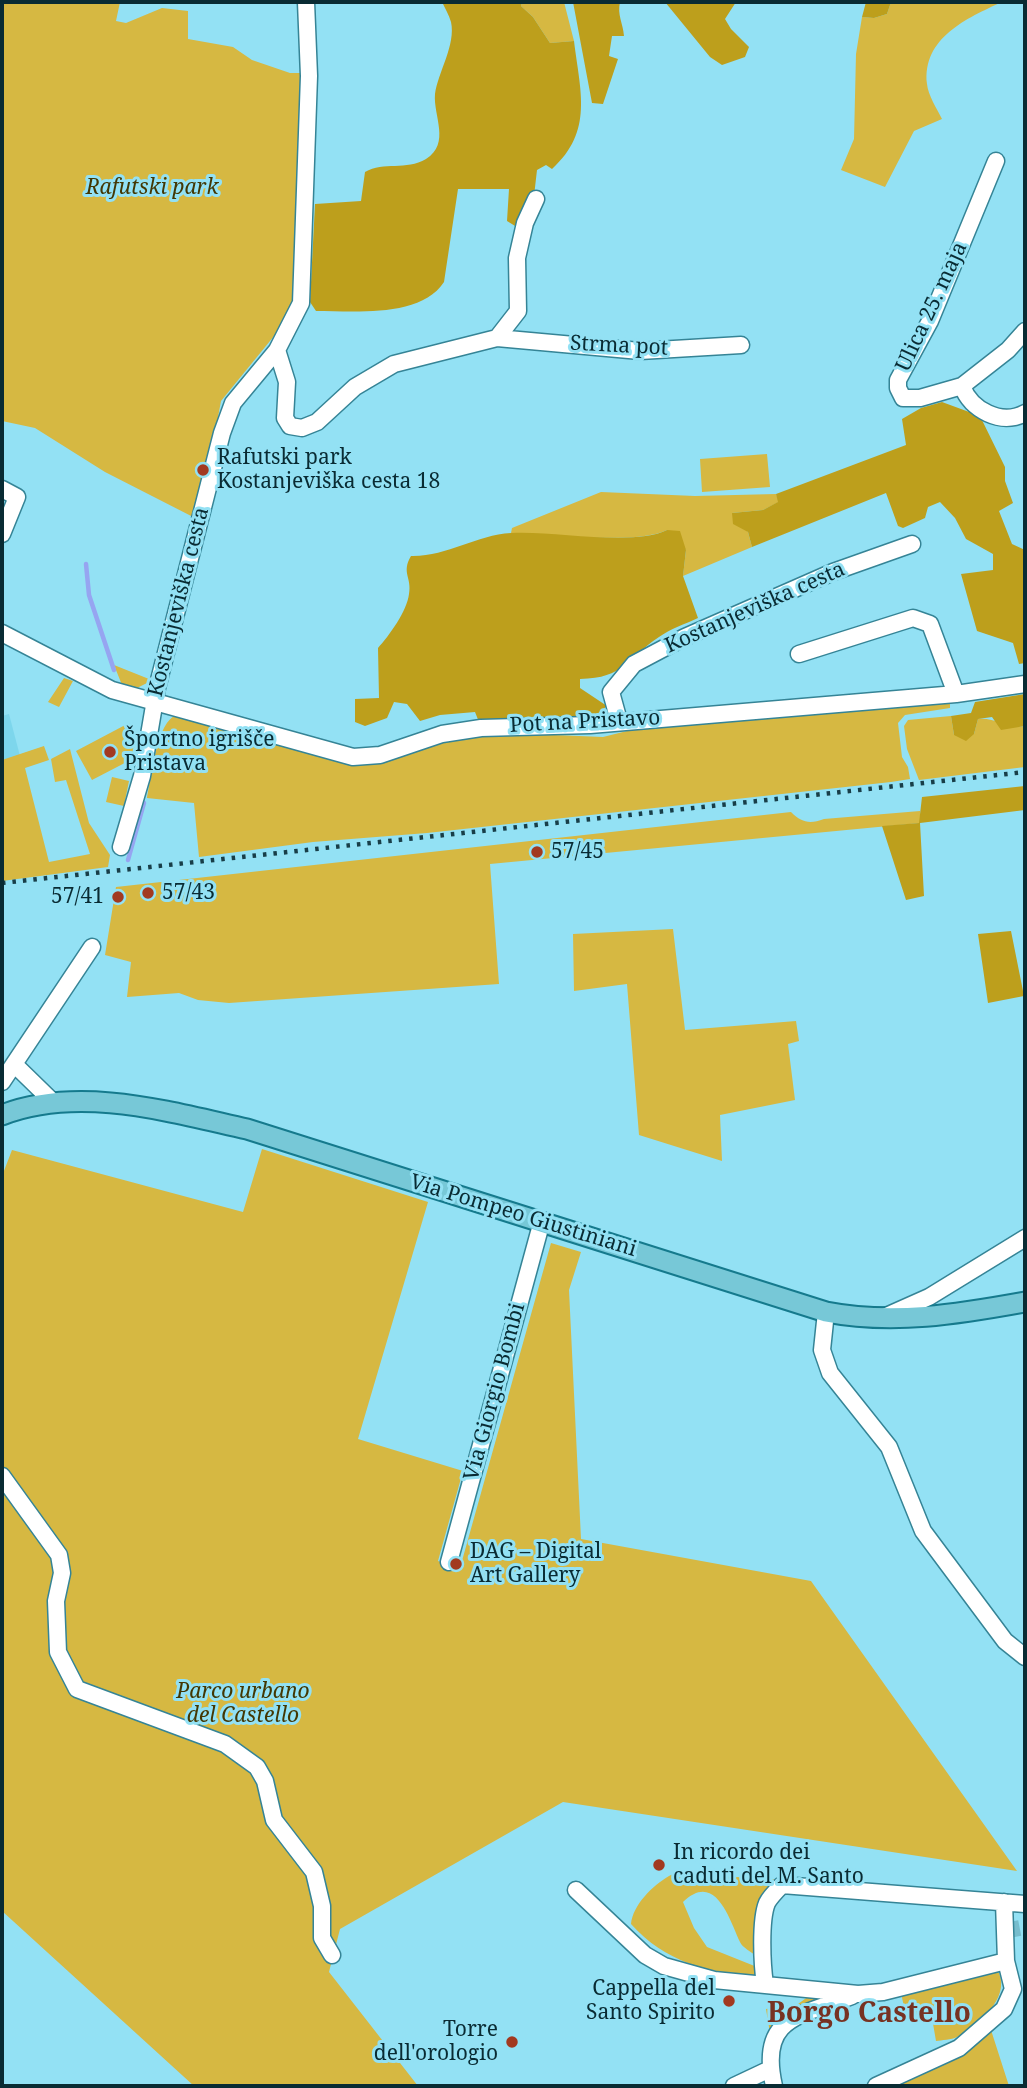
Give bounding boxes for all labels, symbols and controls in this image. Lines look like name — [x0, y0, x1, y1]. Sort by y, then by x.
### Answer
park label: Rafutski park — [86, 175, 218, 201]
street label: Ulica 25. maja — [891, 238, 973, 376]
street label: Strma pot — [569, 331, 669, 361]
place label: Rafutski park Kostanjeviška cesta 18 — [217, 445, 440, 495]
marker: Rafutski park Kostanjeviška cesta 18 — [195, 462, 211, 478]
street label: Kostanjeviška cesta — [143, 505, 215, 699]
street label: Kostanjeviška cesta — [661, 557, 849, 659]
street label: Pot na Pristavo — [509, 705, 661, 739]
place label: Športno igrišče Pristava — [124, 727, 275, 777]
marker: Športno igrišče Pristava — [102, 744, 118, 760]
place label: 57/45 — [551, 839, 604, 865]
marker: 57/45 — [529, 844, 545, 860]
place label: 57/43 — [162, 880, 215, 906]
place label: 57/41 — [51, 884, 104, 910]
marker: 57/43 — [140, 885, 156, 901]
marker: 57/41 — [110, 889, 126, 905]
street label: Via Pompeo Giustiniani — [407, 1170, 639, 1262]
street label: Via Giorgio Bombi — [459, 1300, 531, 1484]
place label: DAG – Digital Art Gallery — [470, 1539, 601, 1589]
marker: DAG – Digital Art Gallery — [448, 1556, 464, 1572]
park label: Parco urbano del Castello — [176, 1679, 310, 1729]
place label: In ricordo dei caduti del M. Santo — [673, 1840, 864, 1890]
marker: In ricordo dei caduti del M. Santo — [651, 1857, 667, 1873]
place label: Cappella del Santo Spirito — [586, 1976, 715, 2026]
marker: Cappella del Santo Spirito — [721, 1993, 737, 2009]
district label: Borgo Castello — [767, 1997, 971, 2031]
place label: Torre dell'orologio — [374, 2017, 498, 2067]
marker: Torre dell'orologio — [504, 2034, 520, 2050]

